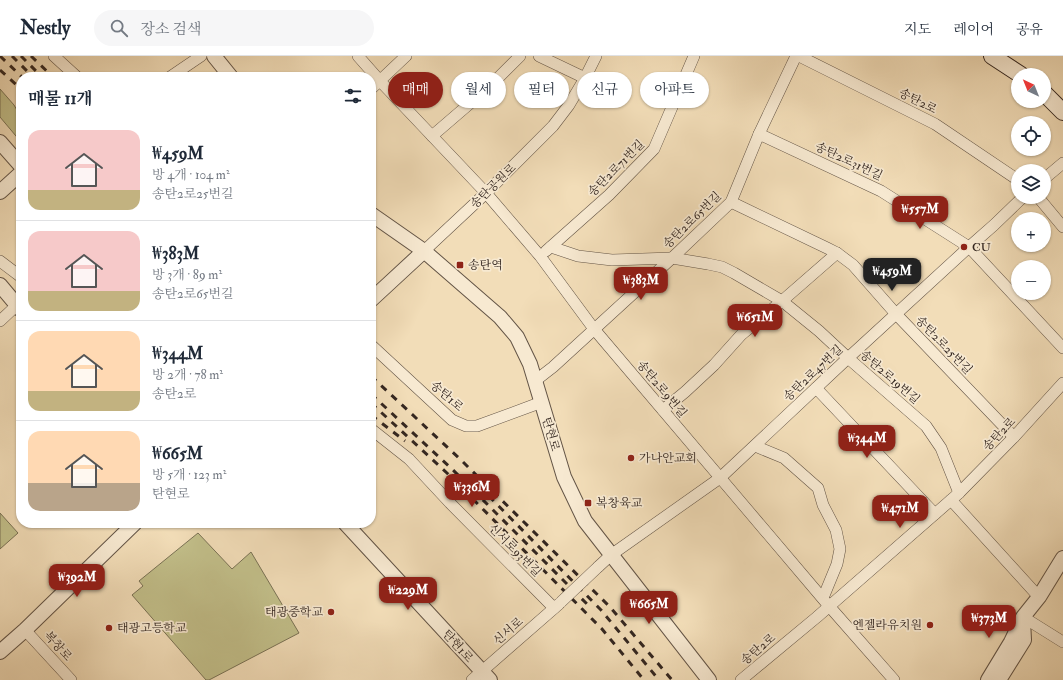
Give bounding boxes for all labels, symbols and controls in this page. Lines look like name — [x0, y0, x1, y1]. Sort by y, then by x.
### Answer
search box — [94, 10, 374, 46]
text: Nestly — [20, 16, 70, 40]
icon: search — [108, 17, 130, 39]
text: 장소 검색 — [140, 20, 202, 39]
text: 지도 — [904, 21, 931, 38]
text: 레이어 — [953, 21, 994, 38]
text: 공유 — [1016, 21, 1043, 38]
north arrow — [1011, 68, 1051, 108]
map controls — [1011, 68, 1051, 300]
chip: 매매 — [388, 72, 443, 108]
chip: 월세 — [451, 72, 506, 108]
chip: 필터 — [514, 72, 569, 108]
chip: 신규 — [577, 72, 632, 108]
chip: 아파트 — [640, 72, 709, 108]
icon: filters — [342, 85, 364, 107]
street label: 송탄2로 — [896, 85, 940, 118]
text: 매물 11개 — [28, 88, 93, 109]
button: locate — [1011, 116, 1051, 156]
street label: 송탄2로71번길 — [585, 137, 648, 200]
street label: 송탄2로31번길 — [813, 139, 885, 184]
text: ₩459M — [152, 143, 204, 164]
icon: home — [60, 146, 108, 194]
street label: 송탄공원로 — [467, 161, 520, 212]
button: layers — [1011, 164, 1051, 204]
text: 방 4개 · 104 m² — [152, 167, 230, 183]
text: 송탄2로25번길 — [152, 186, 234, 202]
street label: 송탄2로65번길 — [660, 189, 725, 252]
pin: ₩557M — [892, 196, 948, 230]
text: ₩557M — [901, 201, 939, 217]
button: + — [1011, 212, 1051, 252]
place label: CU — [972, 240, 991, 255]
marker: CU — [959, 242, 969, 252]
text: ₩383M — [152, 243, 199, 264]
icon: home — [60, 247, 108, 295]
place label: 송탄역 — [468, 258, 503, 273]
pin: ₩459M — [864, 258, 920, 292]
marker: 송탄역 — [455, 260, 465, 270]
button: − — [1011, 260, 1051, 300]
text: ₩459M — [872, 263, 912, 279]
text: 방 3개 · 89 m² — [152, 267, 222, 283]
pin: ₩383M — [613, 267, 669, 301]
text: ₩383M — [623, 272, 659, 288]
text: 송탄2로65번길 — [152, 286, 234, 302]
pin: ₩651M — [727, 304, 783, 338]
text: ₩651M — [736, 309, 774, 325]
street label: 송탄2로25번길 — [912, 313, 975, 378]
street label: 송탄2로47번길 — [781, 342, 846, 405]
text: ₩344M — [152, 343, 203, 364]
icon: home — [60, 347, 108, 395]
street label: 송탄2로19번길 — [857, 347, 923, 407]
street label: 송탄2로9번길 — [633, 358, 690, 421]
text: 방 2개 · 78 m² — [152, 367, 223, 383]
street label: 송탄1로 — [427, 378, 467, 415]
text: 송탄2로 — [152, 386, 196, 402]
street label: 송탄2로 — [980, 414, 1019, 454]
street label: 탄현로 — [539, 415, 563, 453]
pin: ₩344M — [839, 425, 895, 459]
text: ₩344M — [847, 430, 887, 446]
text: ₩665M — [152, 443, 203, 464]
icon: home — [60, 447, 108, 495]
place label: 가나안교회 — [639, 451, 697, 466]
marker: 가나안교회 — [626, 453, 636, 463]
text: 방 5개 · 123 m² — [152, 467, 226, 483]
pin: ₩336M — [444, 474, 500, 508]
text: ₩336M — [454, 479, 490, 495]
text: 탄현로 — [152, 486, 190, 502]
pin: ₩471M — [872, 495, 928, 529]
place label: 복창육교 — [596, 496, 643, 511]
marker: 복창육교 — [583, 498, 593, 508]
text: ₩471M — [881, 500, 919, 516]
street label: 신서로93번길 — [485, 521, 544, 580]
pin: ₩392M — [49, 564, 105, 598]
text: ₩392M — [58, 569, 96, 585]
pin: ₩229M — [380, 577, 436, 611]
text: ₩229M — [388, 582, 428, 598]
pin: ₩665M — [621, 591, 677, 625]
text: ₩665M — [629, 596, 669, 612]
place label: 태광중학교 — [265, 605, 323, 620]
pin: ₩373M — [961, 605, 1017, 639]
marker: 태광중학교 — [326, 607, 336, 617]
text: ₩373M — [971, 610, 1007, 626]
street label: 신서로 — [490, 614, 527, 648]
place label: 엔젤라유치원 — [852, 618, 922, 633]
marker: 엔젤라유치원 — [925, 620, 935, 630]
place label: 태광고등학교 — [117, 621, 187, 636]
marker: 태광고등학교 — [104, 623, 114, 633]
street label: 탄현1로 — [439, 627, 477, 666]
street label: 복창로 — [40, 628, 75, 665]
street label: 송탄2로 — [738, 630, 779, 668]

